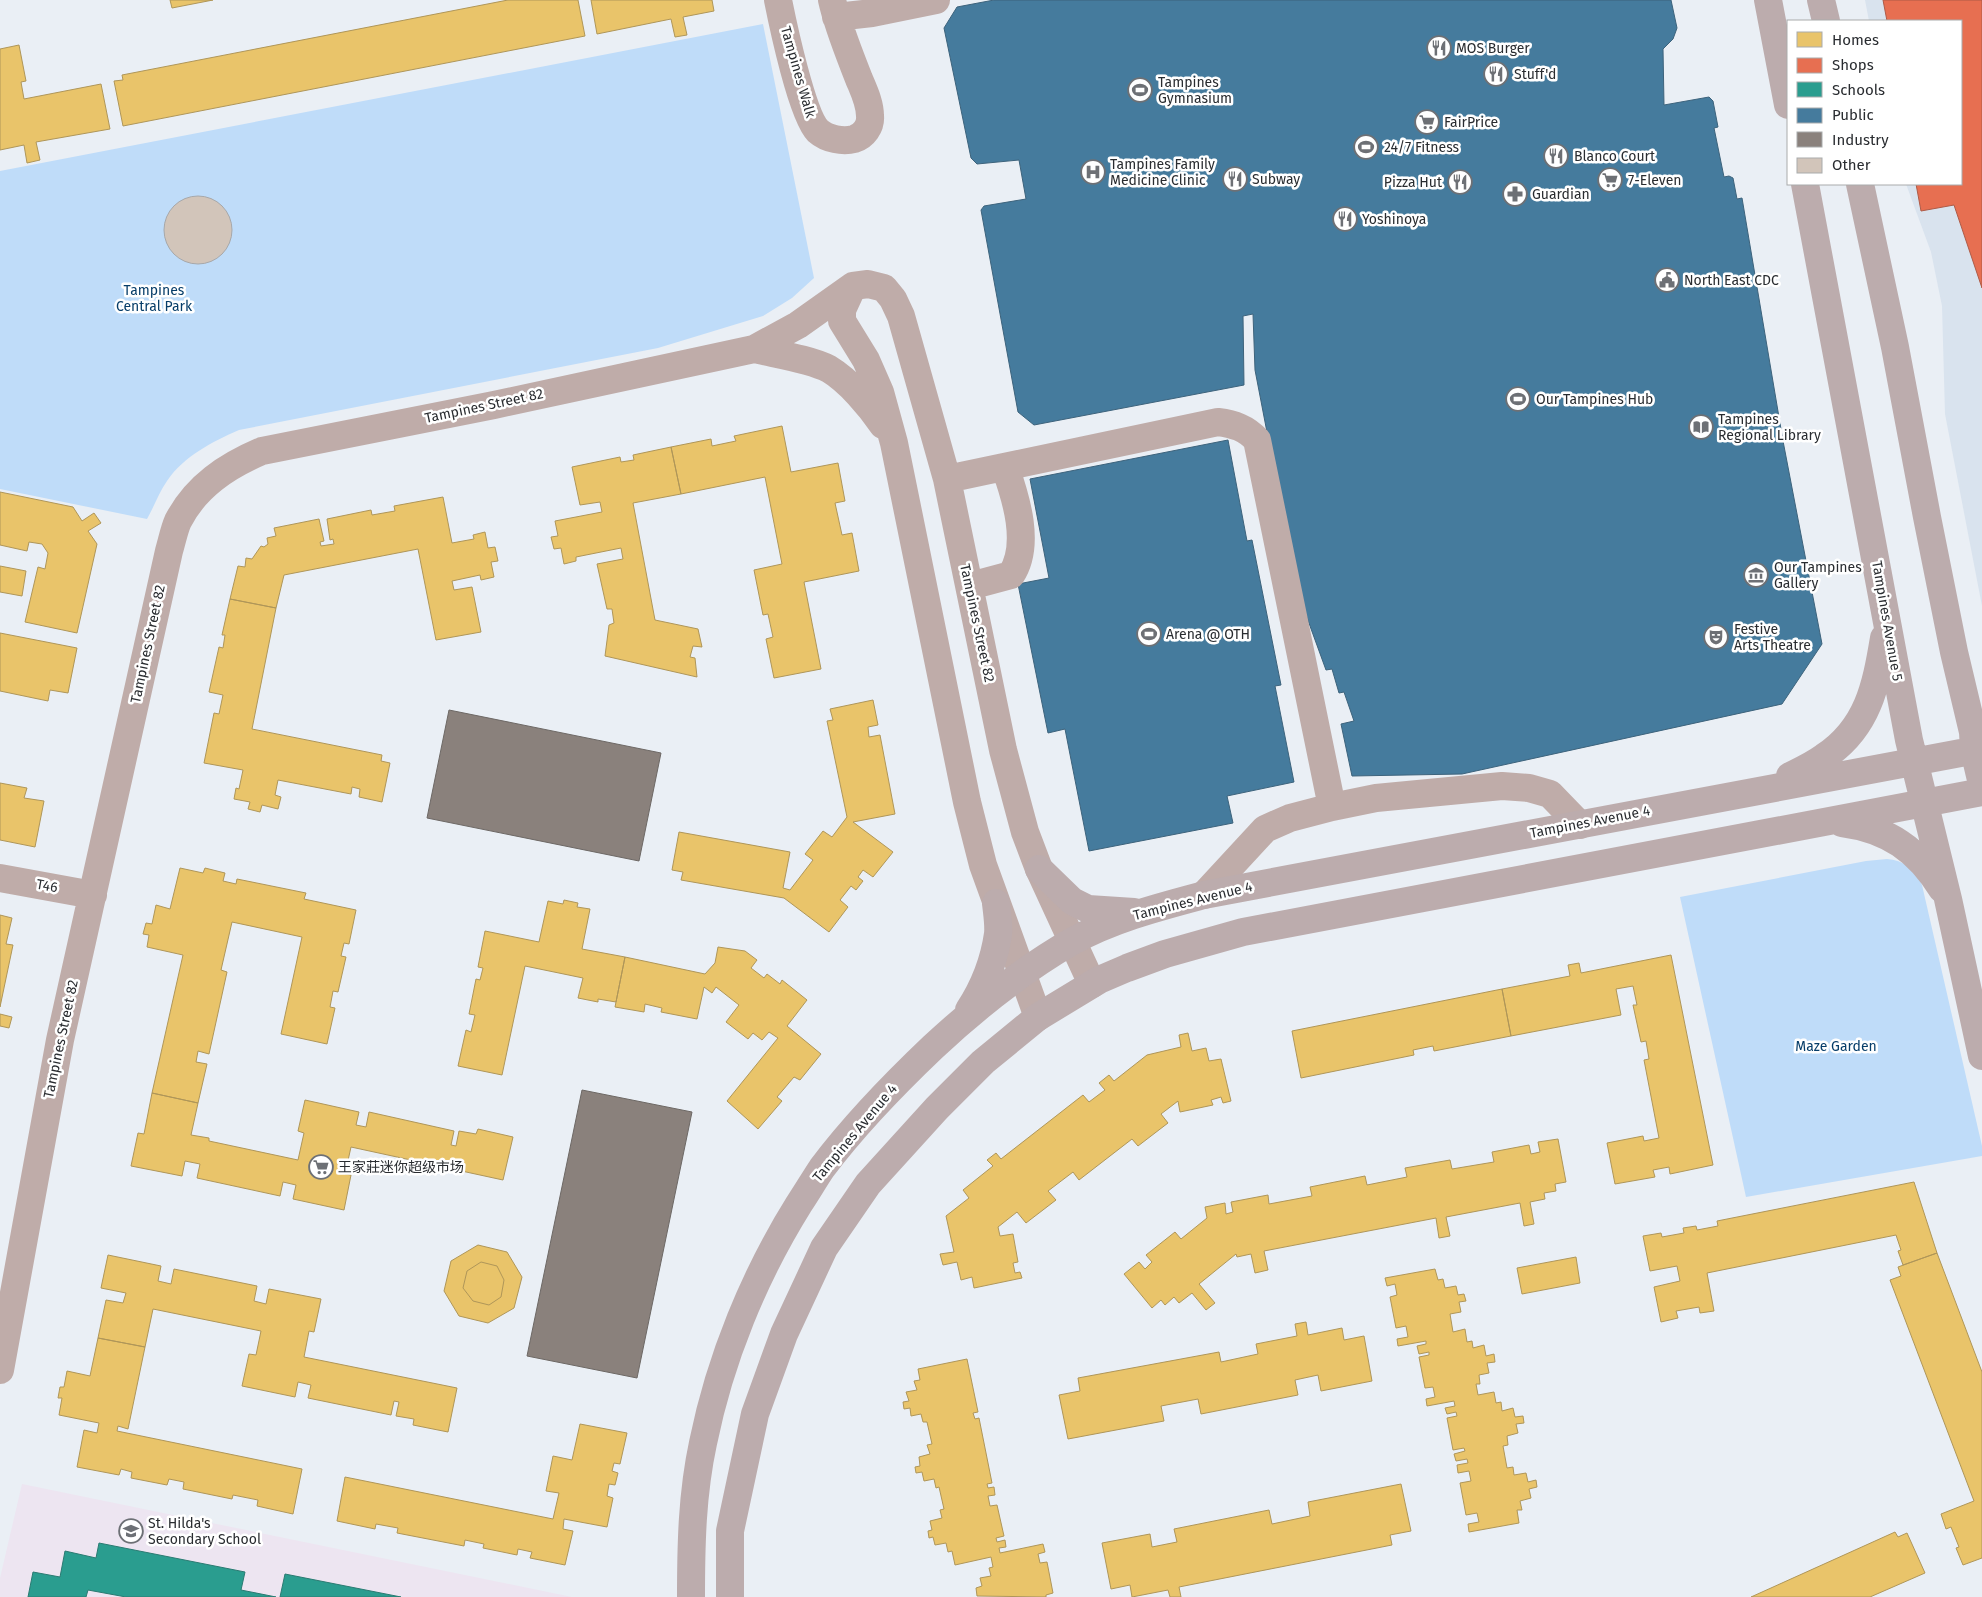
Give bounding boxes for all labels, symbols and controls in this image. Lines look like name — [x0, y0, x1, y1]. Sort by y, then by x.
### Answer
legend — [1787, 20, 1962, 185]
street label: Tampines Walk — [777, 24, 819, 121]
text: Homes — [1832, 31, 1879, 49]
restaurant icon: MOS Burger — [1426, 35, 1452, 61]
place label: MOS Burger — [1456, 40, 1530, 57]
text: Shops — [1832, 56, 1874, 74]
restaurant icon: Stuff'd — [1483, 61, 1509, 87]
place label: Stuff'd — [1514, 66, 1557, 83]
place label: Tampines Gymnasium — [1158, 74, 1232, 107]
sports icon: Tampines Gymnasium — [1127, 77, 1153, 103]
text: Schools — [1832, 81, 1885, 99]
text: Public — [1832, 106, 1874, 124]
supermarket icon: FairPrice — [1414, 109, 1440, 135]
place label: FairPrice — [1444, 114, 1498, 131]
text: Industry — [1832, 131, 1889, 149]
sports icon: 24/7 Fitness — [1353, 134, 1379, 160]
place label: 24/7 Fitness — [1384, 139, 1460, 156]
restaurant icon: Blanco Court — [1543, 143, 1569, 169]
place label: Blanco Court — [1574, 148, 1656, 165]
place label: Tampines Family Medicine Clinic — [1110, 156, 1215, 189]
text: Other — [1832, 156, 1871, 174]
hospital icon: Tampines Family Medicine Clinic — [1080, 159, 1106, 185]
restaurant icon: Subway — [1222, 166, 1248, 192]
supermarket icon: 7-Eleven — [1597, 167, 1623, 193]
restaurant icon: Pizza Hut — [1447, 169, 1473, 195]
place label: Subway — [1252, 171, 1300, 188]
place label: 7-Eleven — [1628, 172, 1682, 189]
place label: Pizza Hut — [1384, 174, 1443, 191]
pharmacy icon: Guardian — [1502, 181, 1528, 207]
place label: Guardian — [1532, 186, 1590, 203]
restaurant icon: Yoshinoya — [1332, 206, 1358, 232]
place label: Yoshinoya — [1362, 211, 1426, 228]
public building icon: North East CDC — [1654, 267, 1680, 293]
place label: North East CDC — [1684, 272, 1779, 289]
park label: Tampines Central Park — [116, 282, 193, 315]
street label: Tampines Street 82 — [423, 385, 545, 427]
sports icon: Our Tampines Hub — [1505, 386, 1531, 412]
place label: Our Tampines Hub — [1536, 391, 1653, 408]
place label: Tampines Regional Library — [1718, 411, 1821, 444]
library icon: Tampines Regional Library — [1688, 414, 1714, 440]
place label: Our Tampines Gallery — [1774, 559, 1862, 592]
street label: Tampines Avenue 5 — [1868, 560, 1906, 682]
street label: Tampines Street 82 — [956, 562, 998, 684]
museum icon: Our Tampines Gallery — [1743, 562, 1769, 588]
street label: Tampines Street 82 — [127, 583, 169, 705]
sports icon: Arena @ OTH — [1136, 621, 1162, 647]
place label: Festive Arts Theatre — [1734, 621, 1811, 654]
theatre icon: Festive Arts Theatre — [1703, 624, 1729, 650]
place label: Arena @ OTH — [1166, 626, 1250, 643]
street label: Tampines Avenue 4 — [1528, 802, 1652, 842]
street label: T46 — [35, 876, 59, 896]
street label: Tampines Avenue 4 — [1132, 878, 1255, 924]
street label: Tampines Street 82 — [40, 978, 82, 1100]
park label: Maze Garden — [1795, 1038, 1877, 1055]
street label: Tampines Avenue 4 — [809, 1080, 901, 1185]
supermarket icon: 王家莊迷你超级市场 — [308, 1154, 334, 1180]
place label: 王家莊迷你超级市场 — [338, 1159, 464, 1176]
place label: St. Hilda's Secondary School — [148, 1515, 261, 1548]
school or university icon: St. Hilda's Secondary School — [118, 1518, 144, 1544]

